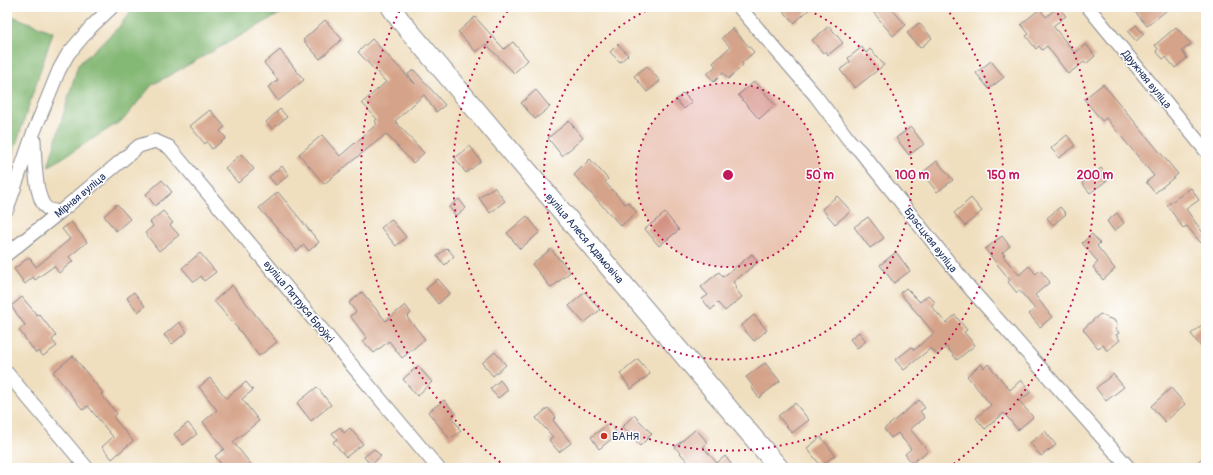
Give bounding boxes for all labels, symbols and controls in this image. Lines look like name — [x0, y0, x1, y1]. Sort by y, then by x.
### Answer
street label: Дружная вуліца — [1118, 47, 1174, 111]
centre of rings — [721, 168, 735, 182]
text: 50 m — [806, 168, 834, 183]
text: 100 m — [895, 168, 930, 183]
text: 150 m — [987, 168, 1020, 183]
text: 200 m — [1077, 168, 1114, 183]
street label: Мірная вуліца — [52, 170, 109, 221]
street label: вуліца Алеся Адамовіча — [543, 191, 626, 286]
street label: Брэсцкая вуліца — [901, 205, 960, 275]
street label: вуліца Пятруся Броўкі — [261, 258, 337, 345]
place label: БАНЯ — [612, 430, 639, 443]
marker: БАНЯ — [599, 431, 609, 441]

